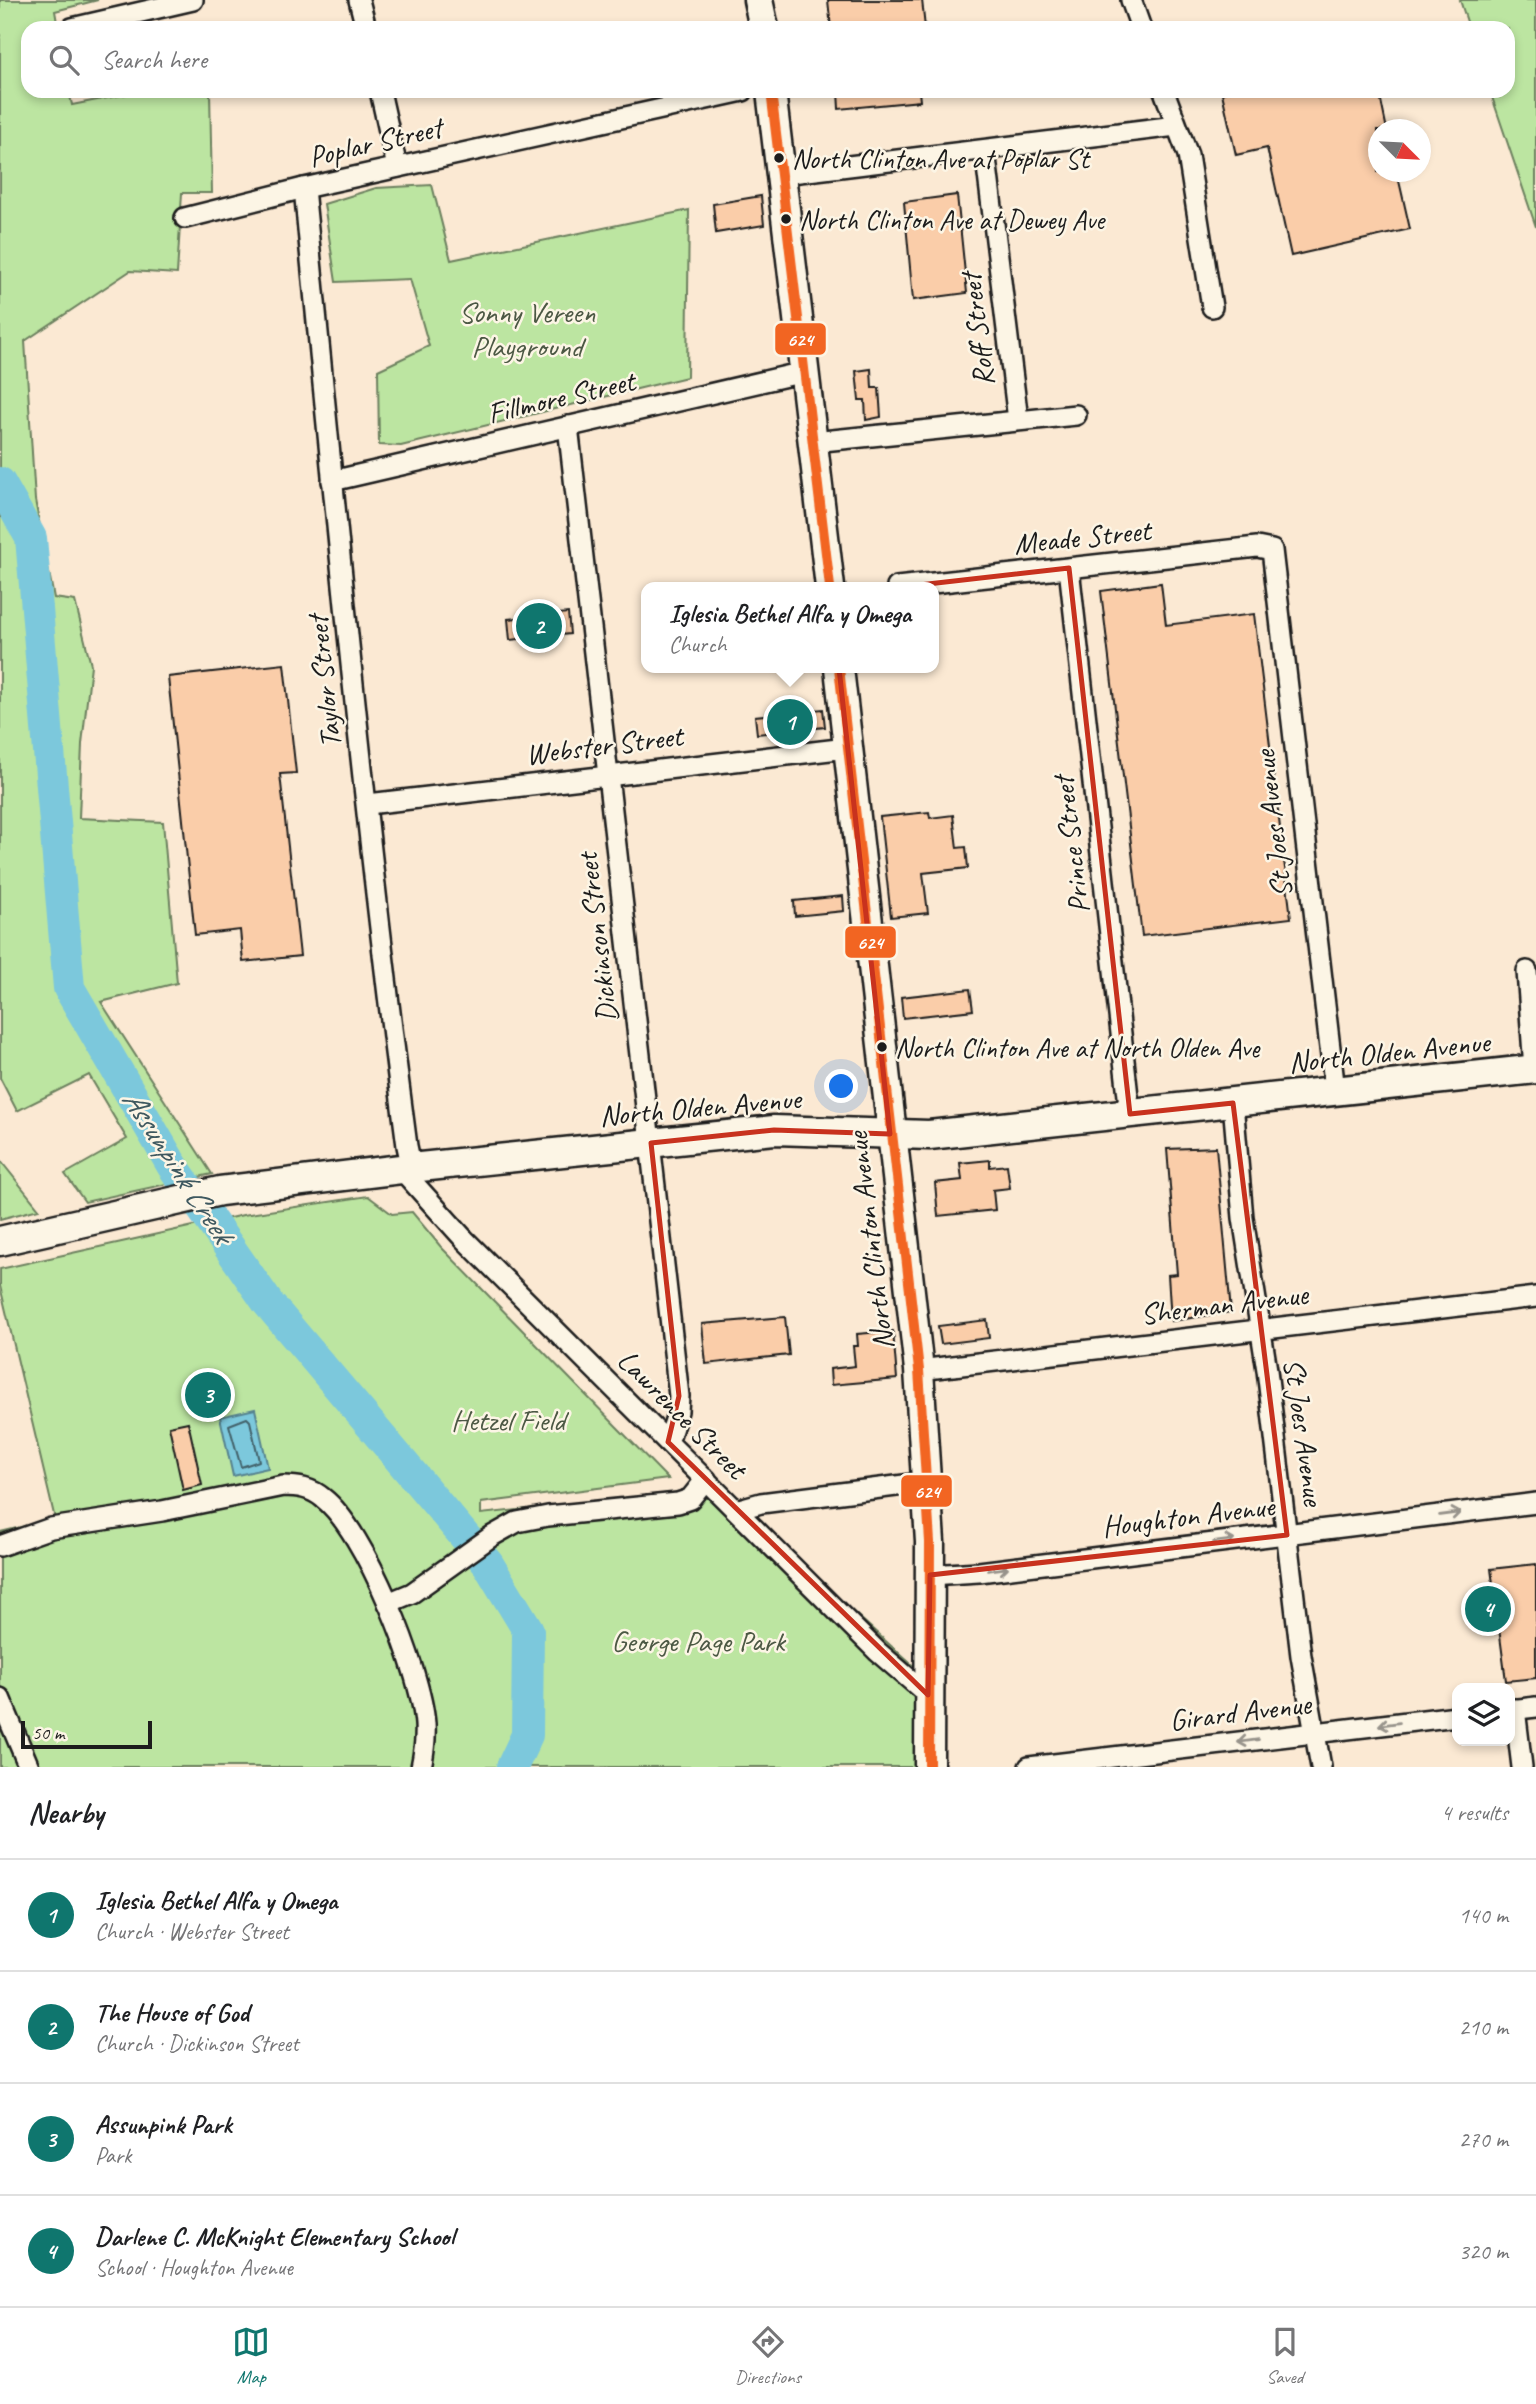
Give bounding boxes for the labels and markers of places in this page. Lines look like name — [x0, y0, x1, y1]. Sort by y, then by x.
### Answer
place label: North Clinton Ave at Poplar St — [792, 141, 1091, 176]
marker: North Clinton Ave at Poplar St — [772, 151, 786, 165]
place label: North Clinton Ave at Dewey Ave — [799, 202, 1106, 237]
marker: North Clinton Ave at Dewey Ave — [779, 212, 793, 226]
pin: 2 — [516, 600, 562, 652]
pin: 1 — [767, 696, 813, 748]
place label: North Clinton Ave at North Olden Ave — [895, 1030, 1261, 1065]
marker: North Clinton Ave at North Olden Ave — [875, 1040, 889, 1054]
pin: 3 — [185, 1369, 231, 1421]
pin: 4 — [1465, 1583, 1511, 1635]

